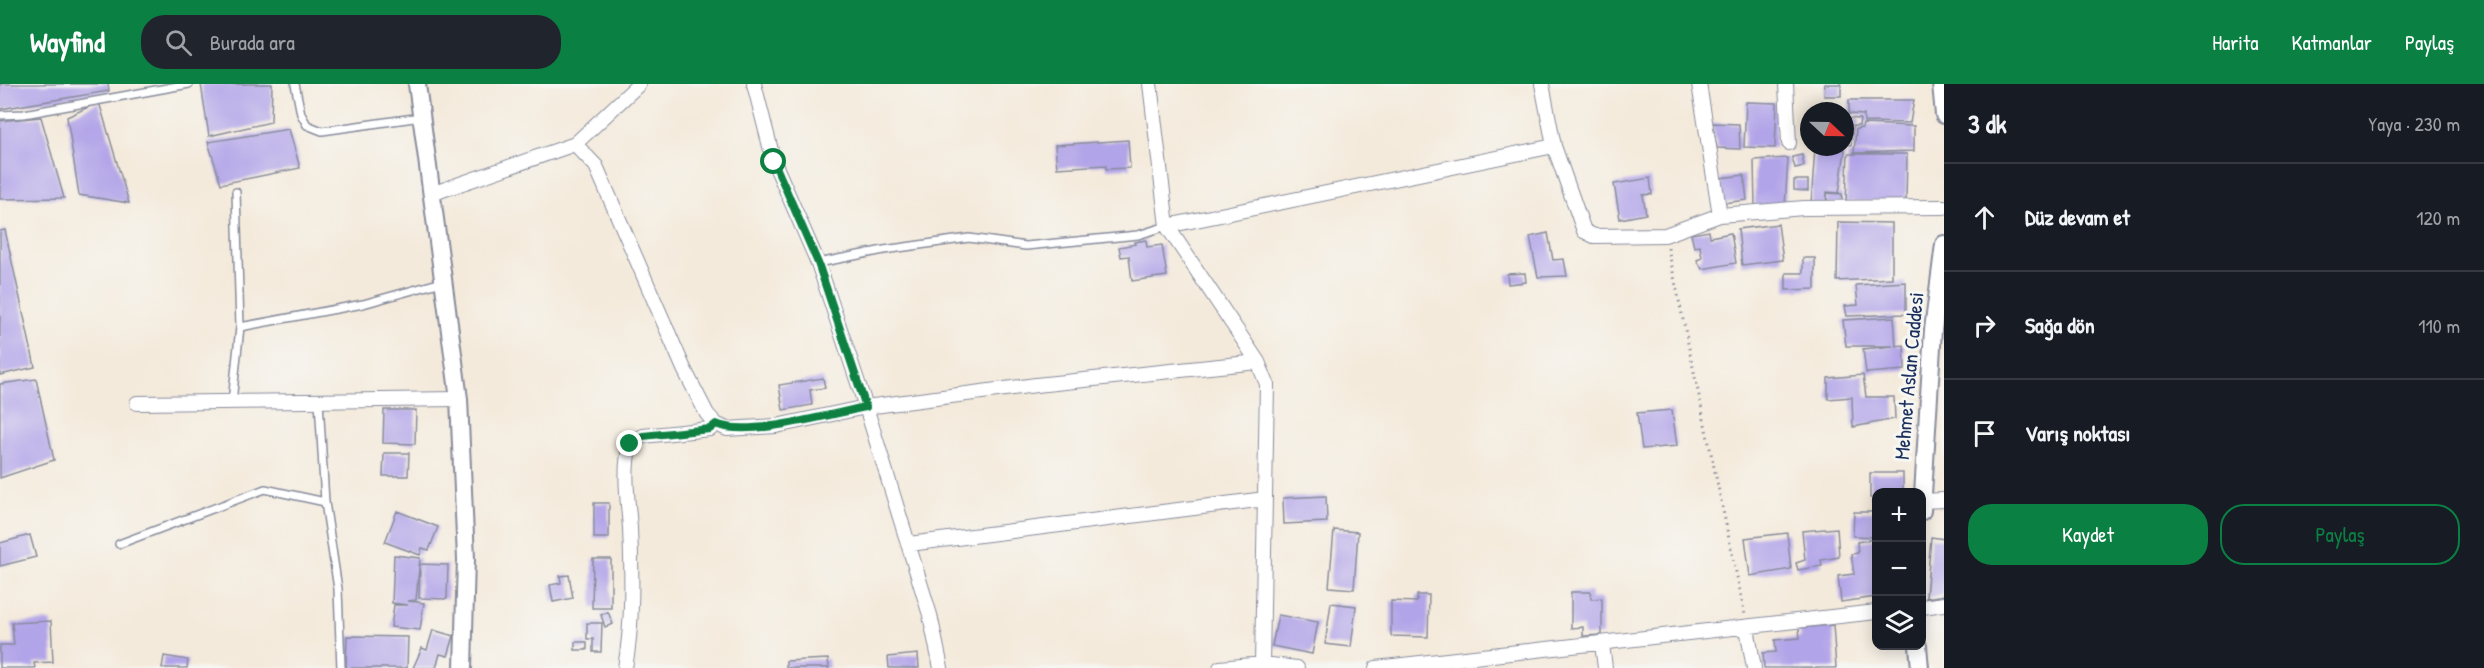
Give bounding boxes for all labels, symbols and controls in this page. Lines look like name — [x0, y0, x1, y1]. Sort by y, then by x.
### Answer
search box — [141, 15, 561, 69]
text: Wayfind — [30, 23, 105, 61]
icon: search — [162, 26, 195, 59]
text: Burada ara — [210, 27, 295, 57]
text: Harita — [2212, 28, 2259, 57]
text: Katmanlar — [2292, 28, 2372, 57]
text: Paylaş — [2405, 28, 2454, 57]
north arrow — [1800, 102, 1854, 156]
text: 3 dk — [1968, 106, 2007, 141]
text: Yaya · 230 m — [2368, 110, 2460, 137]
route start — [760, 148, 786, 174]
icon: ahead — [1968, 201, 2001, 234]
text: Düz devam et — [2025, 202, 2130, 232]
text: 120 m — [2416, 204, 2460, 231]
street label: Mehmet Aslan Caddesi — [1887, 291, 1930, 461]
icon: right — [1968, 309, 2001, 342]
text: Sağa dön — [2025, 310, 2095, 340]
text: 110 m — [2418, 312, 2460, 339]
icon: arrive — [1968, 417, 2001, 450]
text: Varış noktası — [2025, 418, 2130, 448]
route end — [616, 430, 642, 456]
map controls — [1872, 488, 1926, 650]
button: + — [1872, 488, 1926, 542]
button: Kaydet — [1968, 504, 2208, 565]
button: Paylaş — [2220, 504, 2460, 565]
button: − — [1872, 542, 1926, 596]
button: layers — [1872, 596, 1926, 650]

